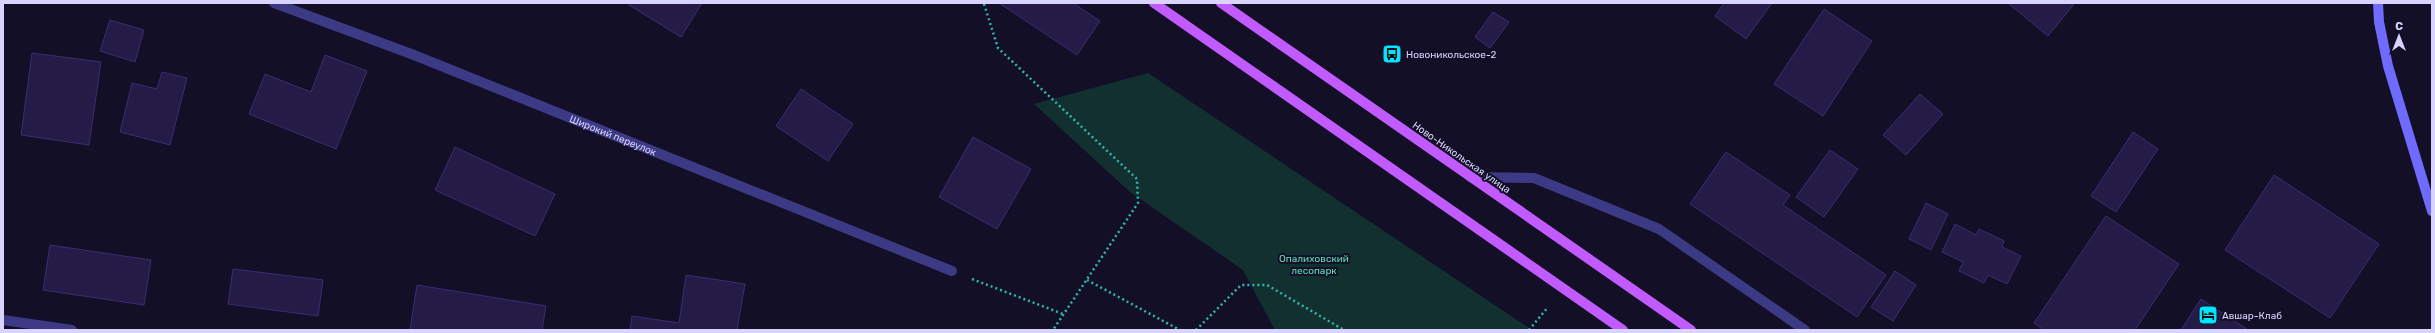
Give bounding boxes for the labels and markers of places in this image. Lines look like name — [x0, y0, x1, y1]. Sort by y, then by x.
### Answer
bus stop icon: Новоникольское-2 — [1381, 43, 1403, 65]
place label: Новоникольское-2 — [1406, 49, 1496, 61]
hotel icon: Авшар-Клаб — [2197, 304, 2219, 326]
place label: Авшар-Клаб — [2222, 310, 2282, 322]

